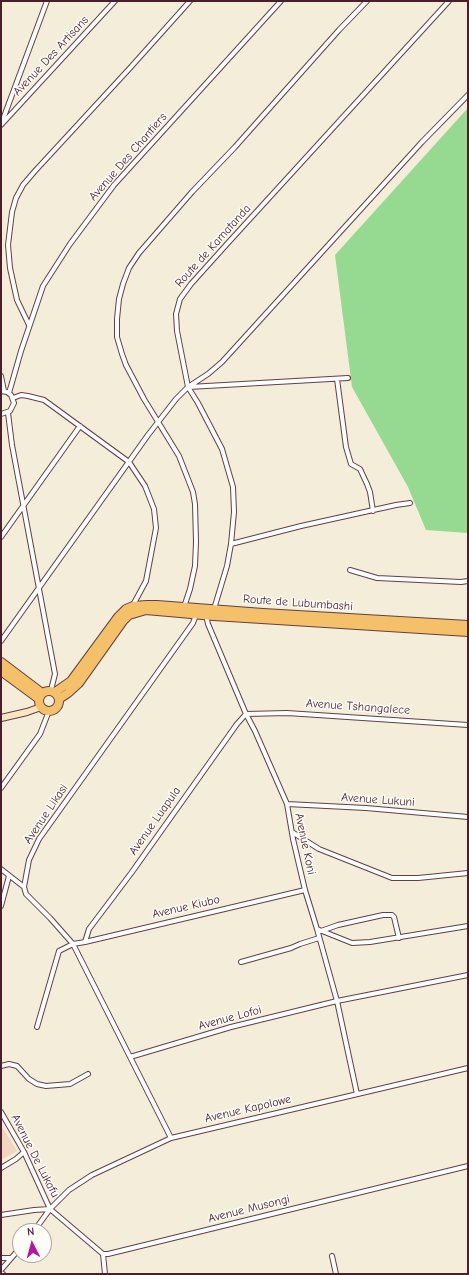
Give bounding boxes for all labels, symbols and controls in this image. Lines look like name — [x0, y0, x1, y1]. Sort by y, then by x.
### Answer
street label: Avenue Des Artisans — [10, 13, 92, 99]
street label: Avenue Des Chantiers — [86, 110, 170, 204]
street label: Route de Kamatanda — [172, 202, 254, 290]
street label: Route de Lubumbashi — [243, 592, 353, 614]
street label: Avenue Tshangalece — [306, 696, 410, 718]
street label: Avenue Likasi — [21, 781, 71, 847]
street label: Avenue Luapula — [126, 784, 184, 858]
street label: Avenue Lukuni — [341, 790, 415, 810]
street label: Avenue Koni — [291, 812, 319, 876]
street label: Avenue Kiubo — [151, 892, 221, 922]
street label: Avenue Lofoi — [197, 1003, 263, 1033]
street label: Avenue Kapolowe — [203, 1092, 293, 1126]
street label: Avenue De Lukafu — [8, 1112, 62, 1200]
street label: Avenue Musongi — [207, 1192, 291, 1226]
north arrow — [12, 1223, 52, 1263]
text: N — [27, 1225, 35, 1238]

